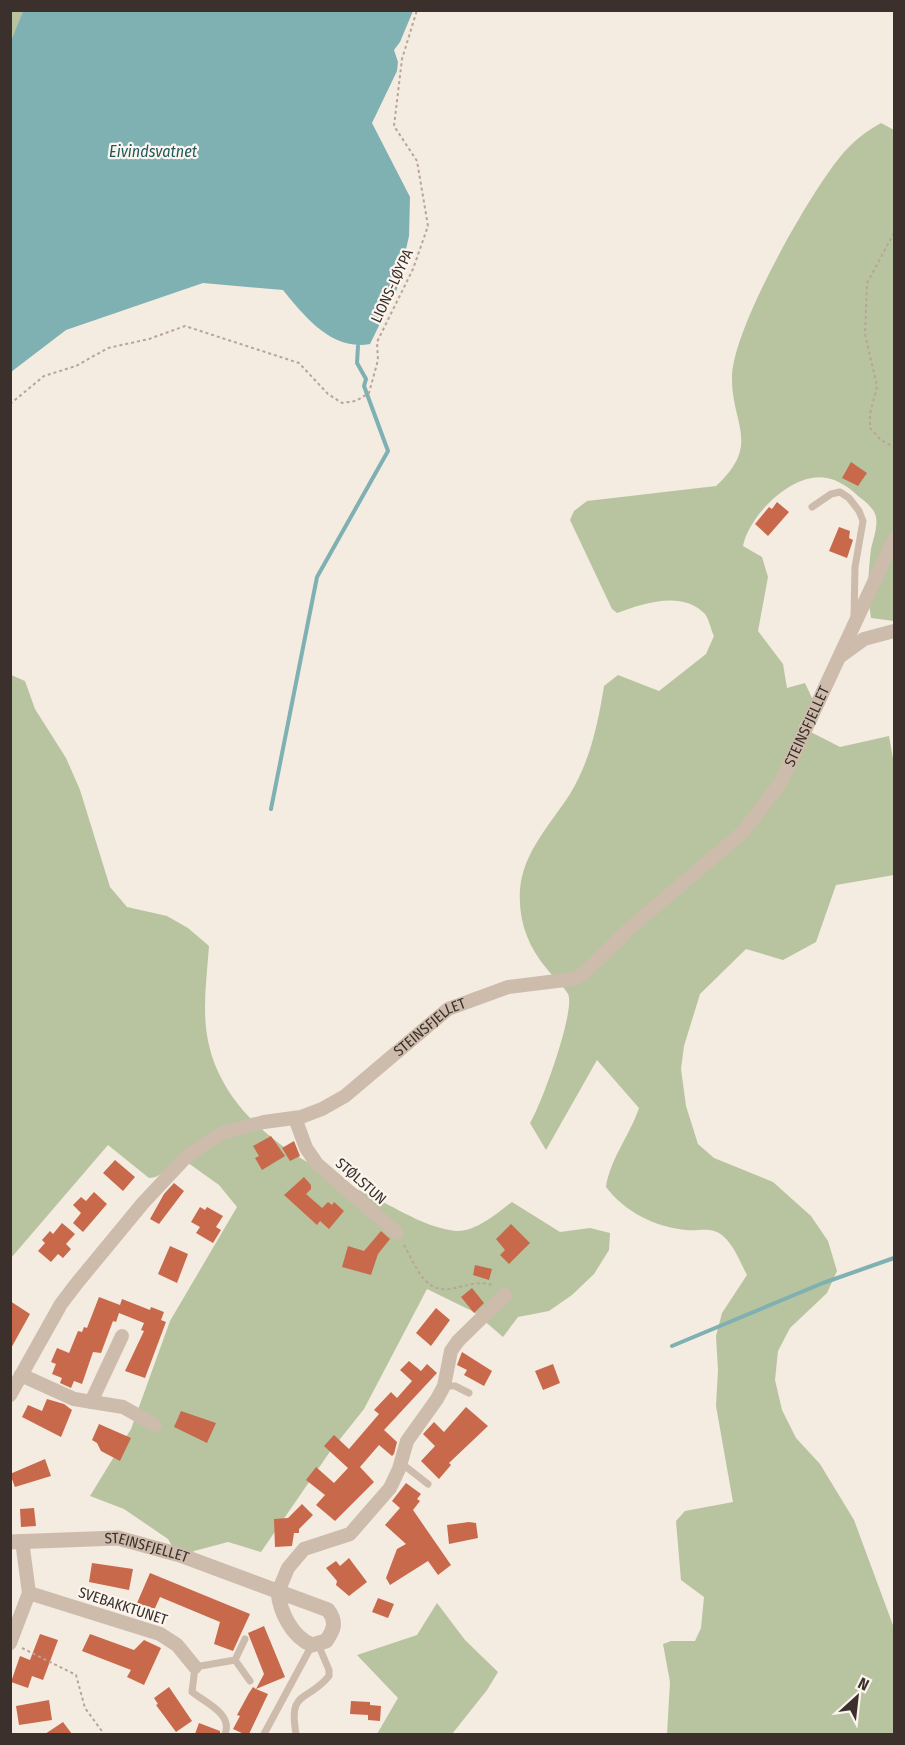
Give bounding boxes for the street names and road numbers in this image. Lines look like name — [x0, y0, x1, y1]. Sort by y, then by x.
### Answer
street label: LIONS-LØYPA — [367, 246, 417, 326]
street label: STEINSFJELLET — [780, 683, 833, 769]
street label: STEINSFJELLET — [390, 994, 468, 1060]
street label: STØLSTUN — [332, 1154, 390, 1208]
street label: STEINSFJELLET — [104, 1529, 192, 1567]
street label: SVEBAKKTUNET — [76, 1583, 170, 1629]

